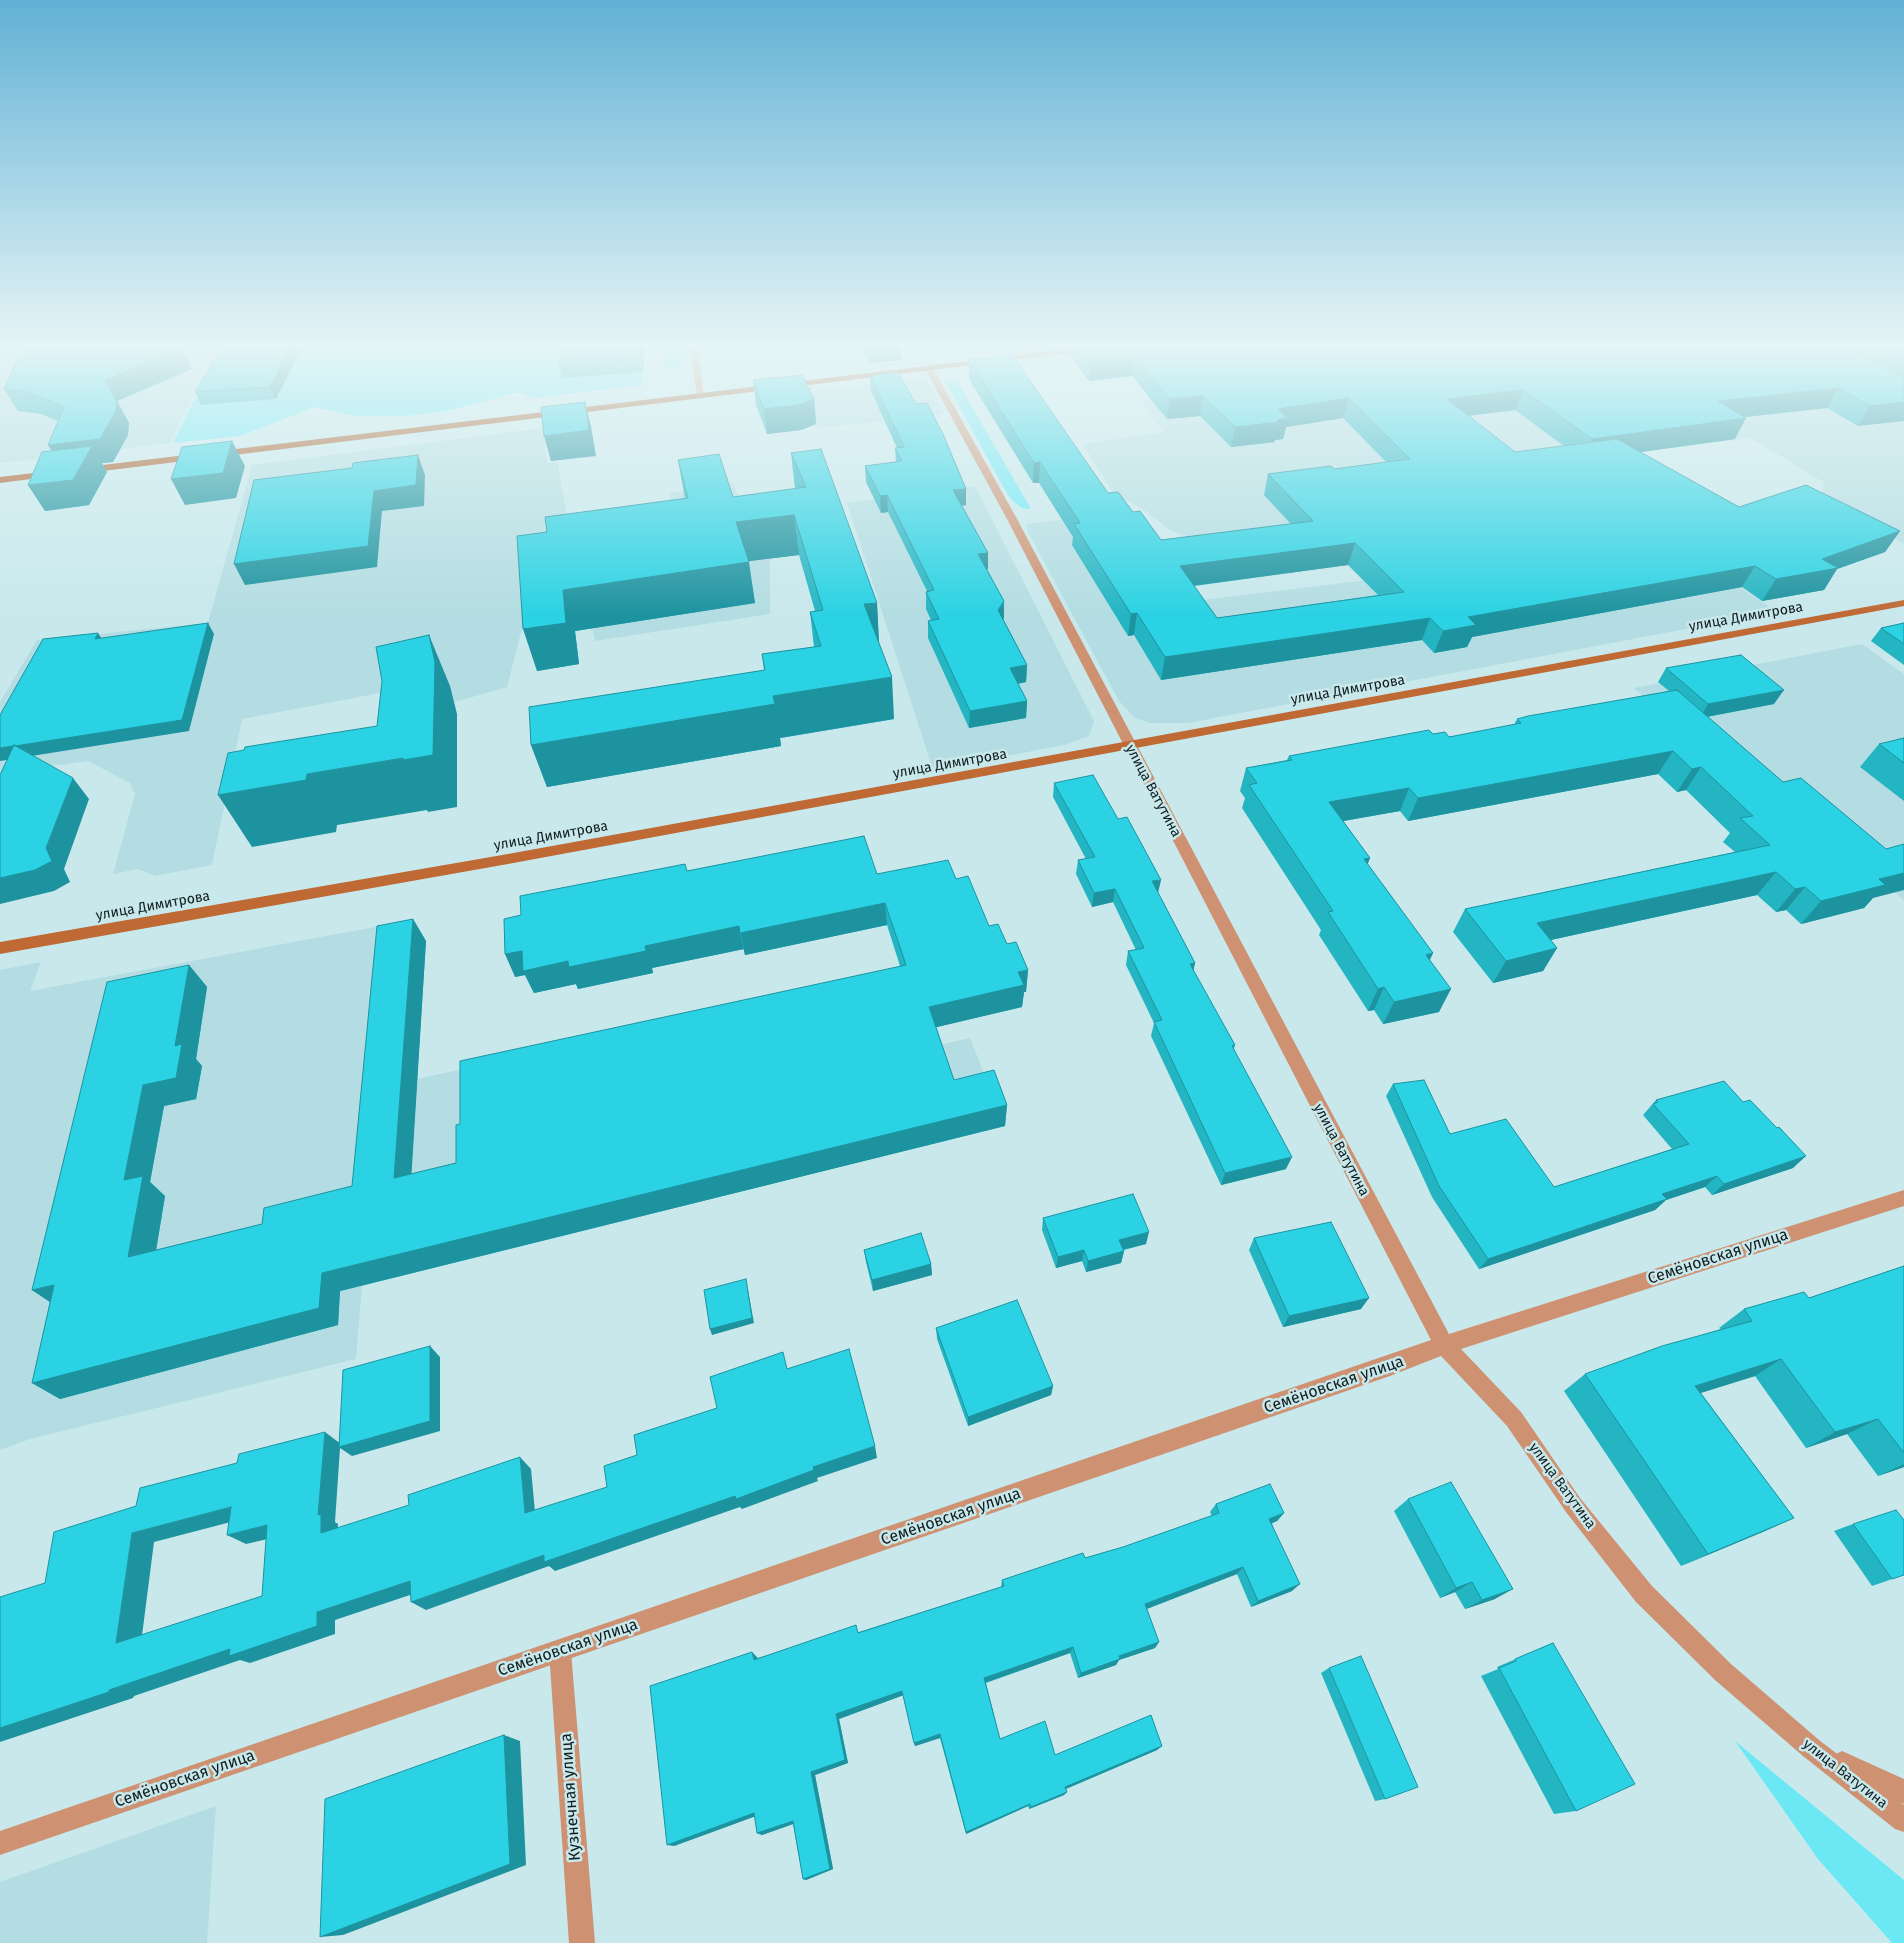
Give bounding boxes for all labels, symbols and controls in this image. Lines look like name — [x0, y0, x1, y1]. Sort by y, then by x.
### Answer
street label: улица Димитрова — [1688, 599, 1804, 635]
street label: улица Димитрова — [1290, 672, 1406, 708]
street label: улица Ватутина — [1122, 742, 1184, 840]
street label: улица Димитрова — [892, 746, 1008, 782]
street label: улица Димитрова — [493, 818, 609, 854]
street label: улица Димитрова — [95, 888, 211, 924]
street label: улица Ватутина — [1310, 1101, 1372, 1199]
street label: Семёновская улица — [1645, 1225, 1791, 1289]
street label: Семёновская улица — [1262, 1352, 1406, 1418]
street label: улица Ватутина — [1525, 1440, 1599, 1532]
street label: Семёновская улица — [879, 1484, 1023, 1550]
street label: Семёновская улица — [496, 1615, 640, 1681]
street label: Кузнечная улица — [557, 1733, 585, 1861]
street label: улица Ватутина — [1799, 1736, 1891, 1812]
street label: Семёновская улица — [113, 1746, 257, 1812]

